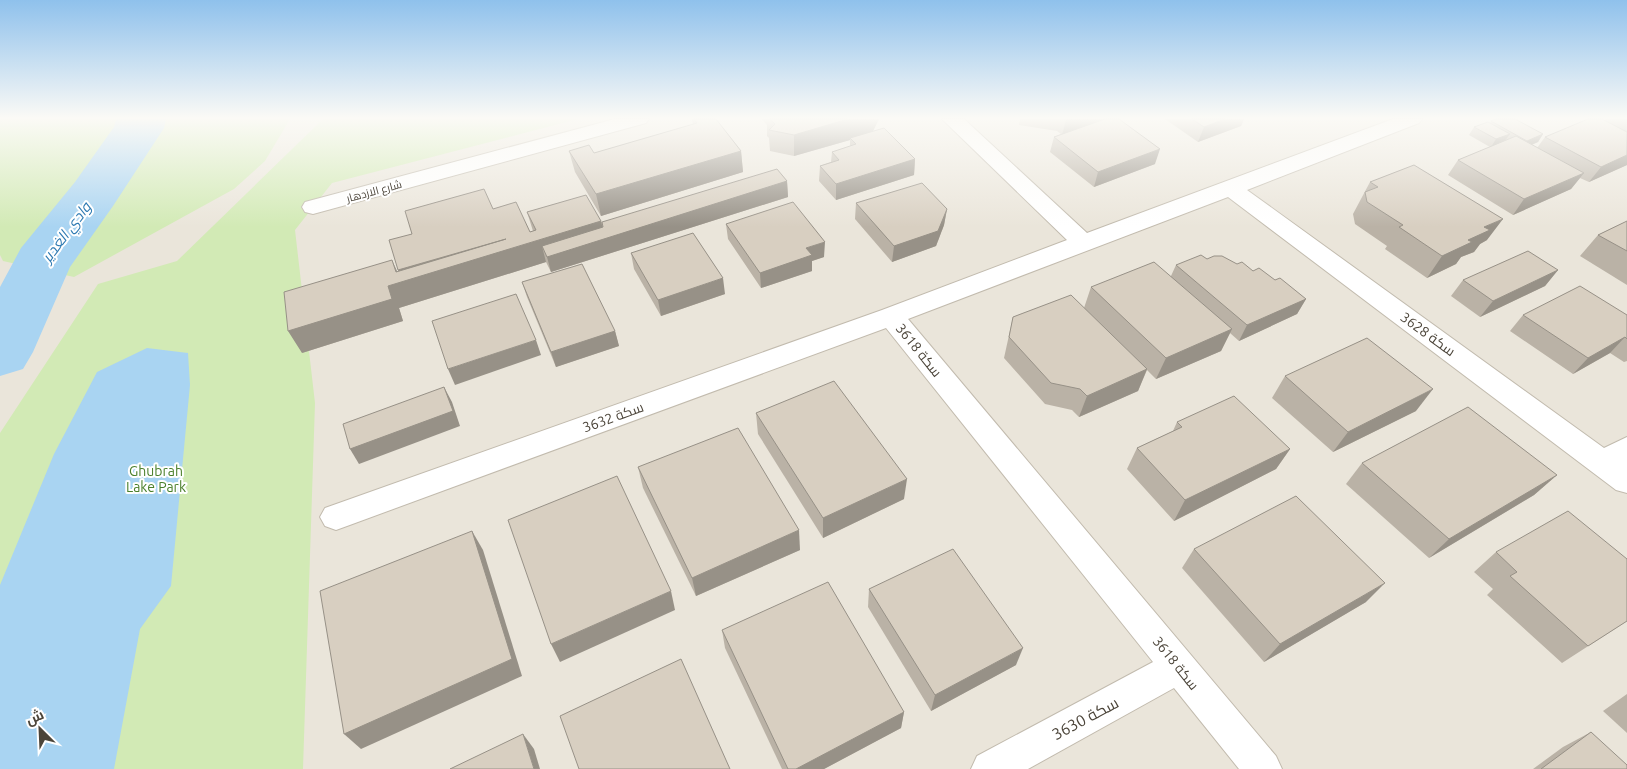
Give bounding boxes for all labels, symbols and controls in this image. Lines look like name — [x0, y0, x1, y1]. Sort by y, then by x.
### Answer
street label: شارع الازدهار — [344, 178, 404, 206]
water label: وادي الغدير — [37, 198, 98, 269]
street label: سكة 3628 — [1398, 309, 1458, 359]
street label: سكة 3618 — [893, 320, 945, 380]
street label: سكة 3632 — [580, 399, 646, 435]
park label: Ghubrah Lake Park — [126, 463, 186, 495]
street label: سكة 3618 — [1150, 633, 1202, 693]
street label: سكة 3630 — [1049, 693, 1121, 743]
north arrow — [15, 704, 65, 754]
text: ش — [23, 706, 47, 729]

